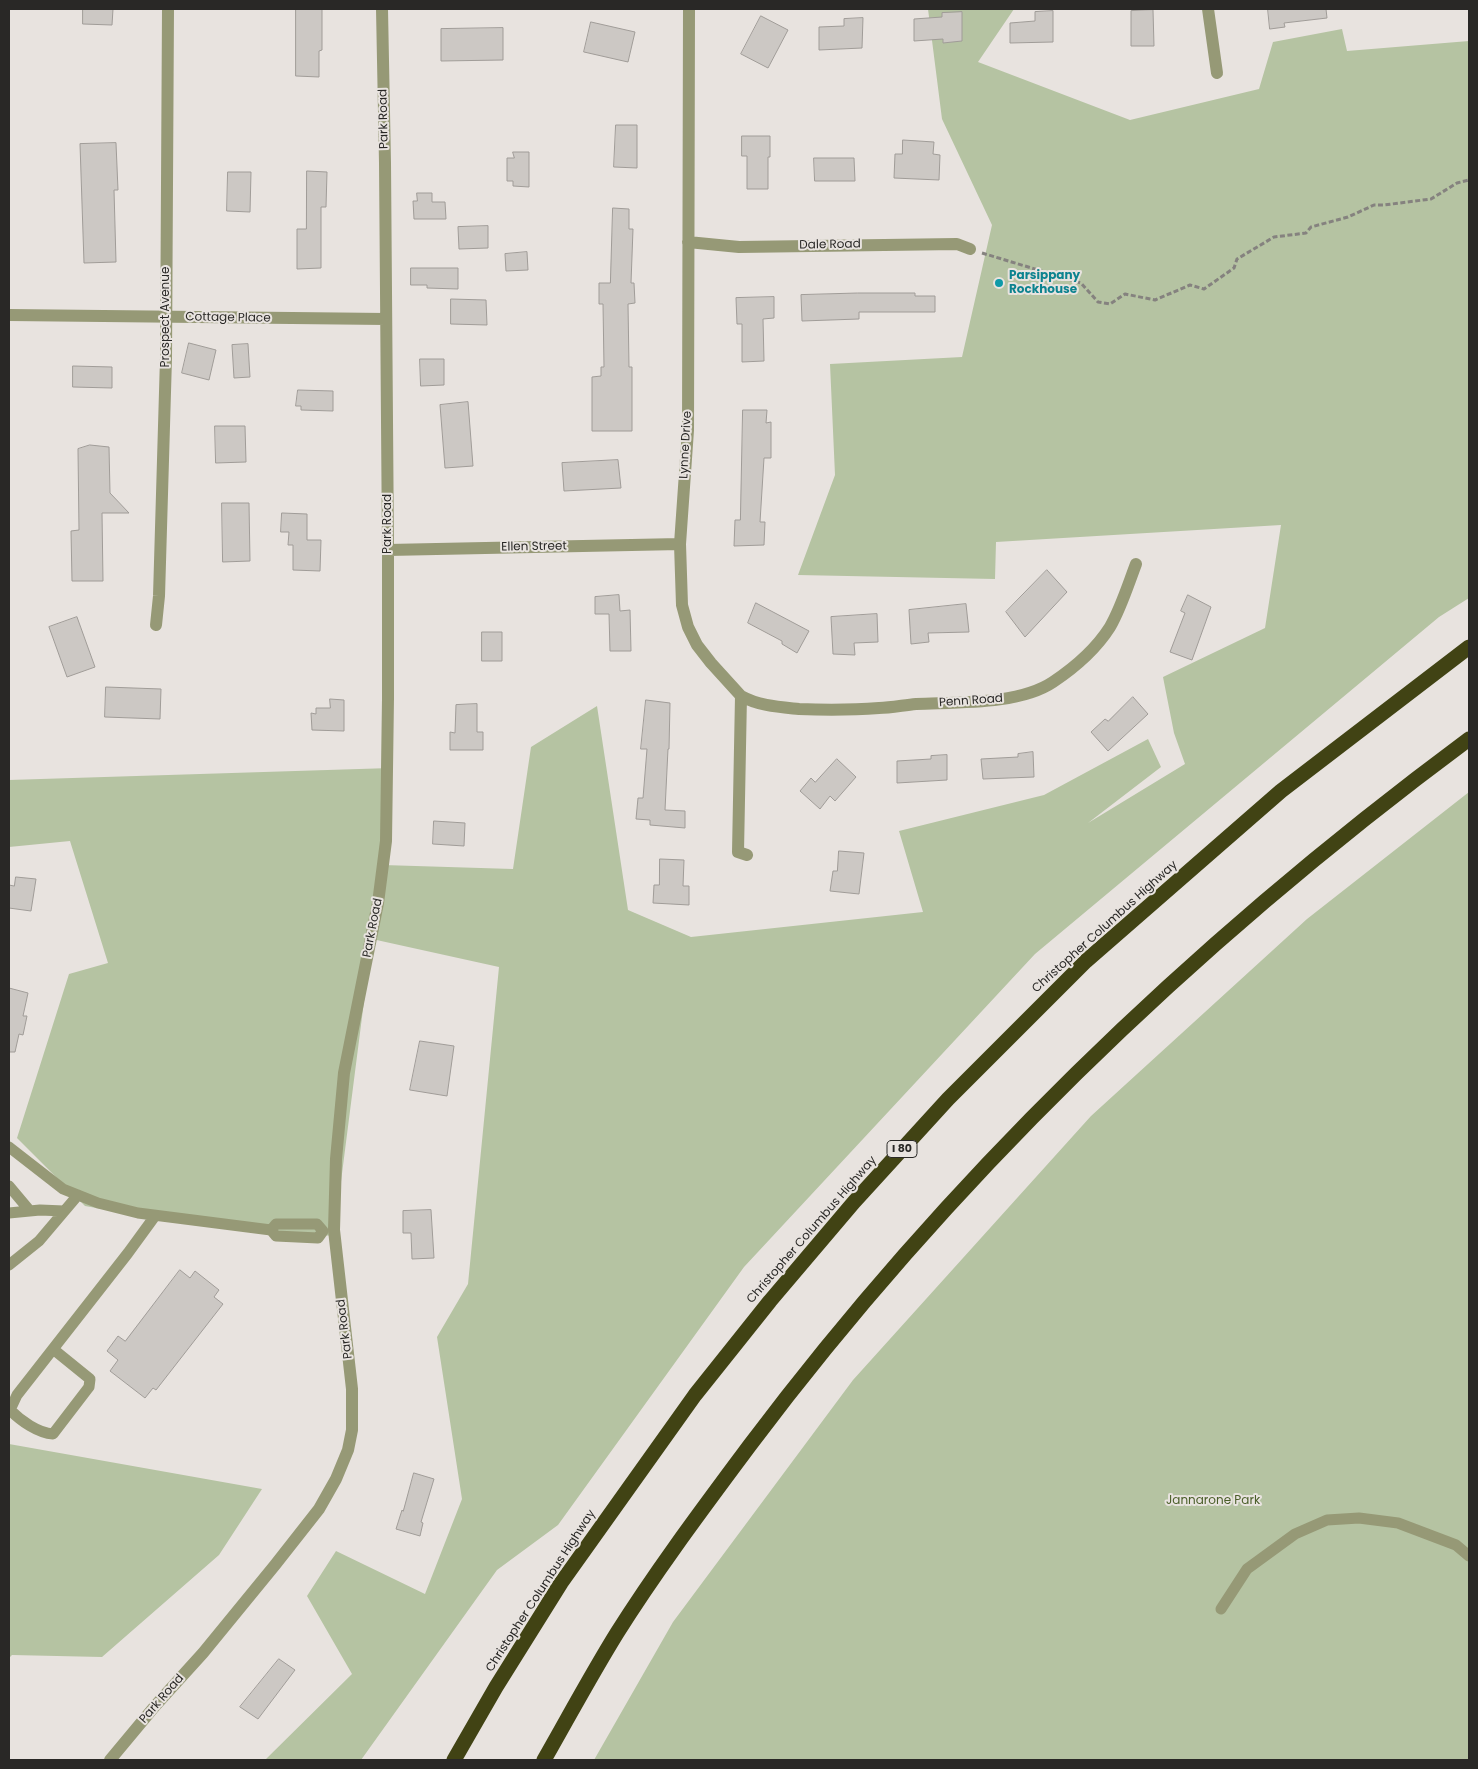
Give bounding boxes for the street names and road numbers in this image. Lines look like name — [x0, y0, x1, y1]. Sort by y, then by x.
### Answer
street label: Park Road — [376, 89, 392, 149]
street label: Dale Road — [799, 237, 861, 253]
street label: Prospect Avenue — [159, 267, 173, 367]
street label: Cottage Place — [185, 310, 271, 326]
street label: Lynne Drive — [677, 411, 695, 479]
street label: Park Road — [381, 494, 395, 554]
street label: Ellen Street — [501, 539, 567, 555]
street label: Penn Road — [938, 692, 1004, 710]
street label: Christopher Columbus Highway — [1029, 858, 1181, 996]
street label: Park Road — [360, 897, 386, 959]
road number: I 80 — [887, 1140, 917, 1158]
street label: Christopher Columbus Highway — [744, 1153, 880, 1307]
street label: Park Road — [334, 1298, 356, 1360]
street label: Christopher Columbus Highway — [483, 1507, 599, 1675]
street label: Park Road — [137, 1672, 187, 1726]

